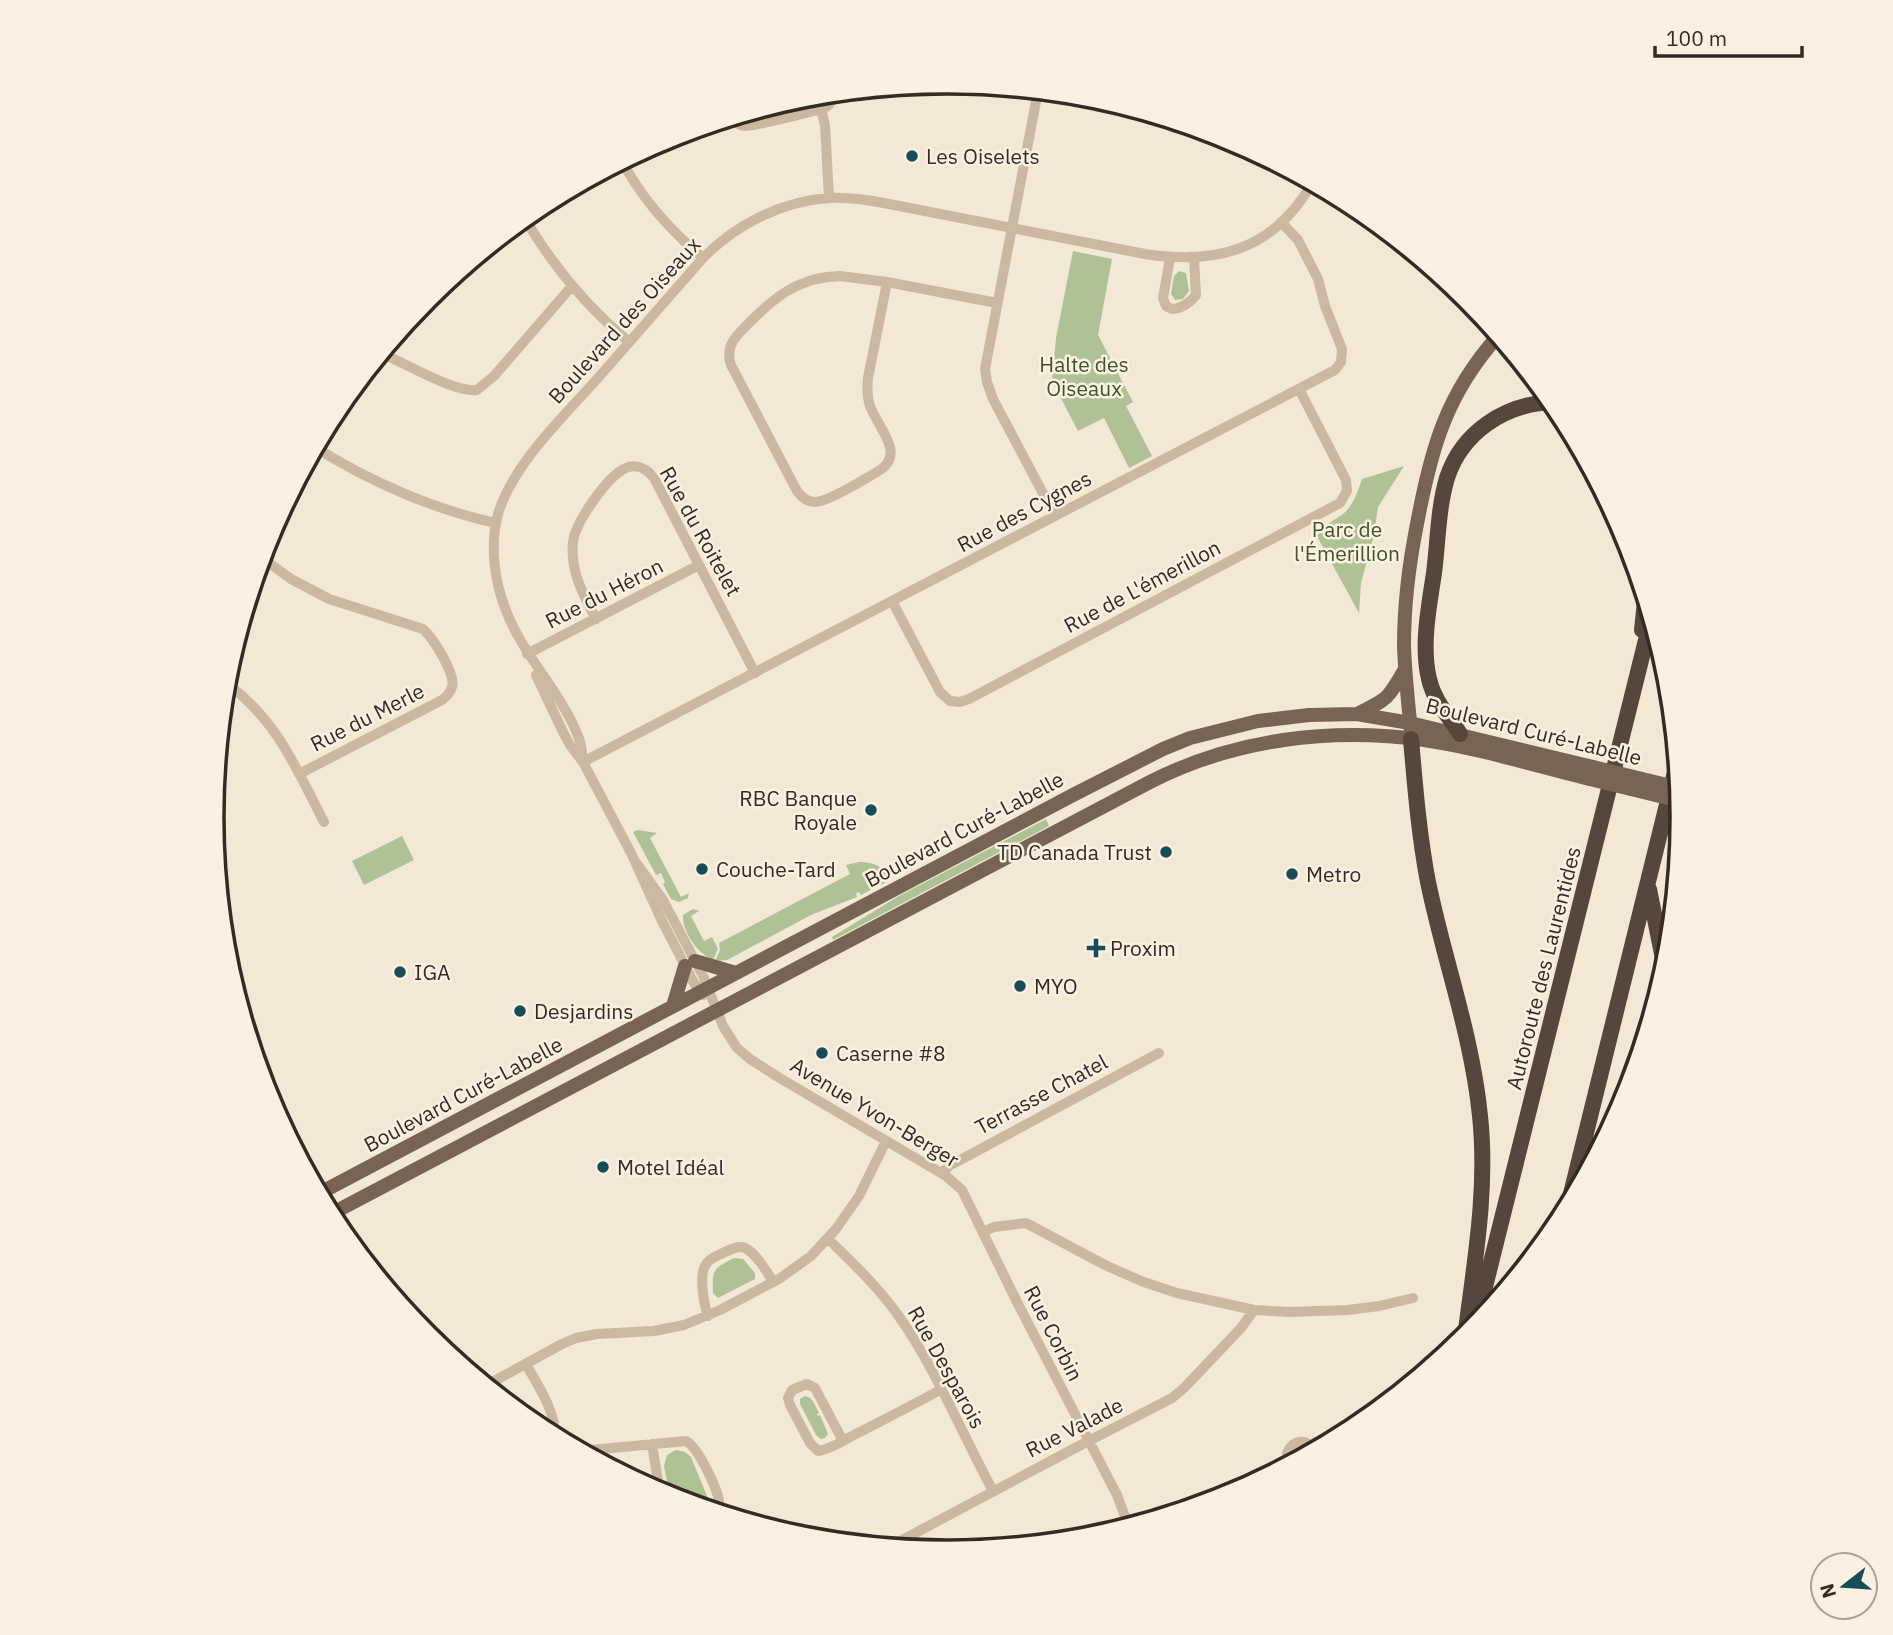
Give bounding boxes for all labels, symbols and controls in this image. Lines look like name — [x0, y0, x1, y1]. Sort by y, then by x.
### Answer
scale bar — [1655, 14, 1802, 58]
text: 100 m — [1666, 24, 1727, 52]
place label: Les Oiselets — [926, 142, 1040, 170]
marker: Les Oiselets — [904, 148, 920, 164]
street label: Boulevard des Oiseaux — [542, 230, 707, 409]
park label: Halte des Oiseaux — [1039, 350, 1129, 402]
street label: Rue du Roitelet — [654, 461, 748, 601]
street label: Rue des Cygnes — [952, 464, 1096, 558]
park label: Parc de l'Émerillion — [1294, 515, 1400, 567]
street label: Rue de L'émerillon — [1059, 533, 1225, 639]
street label: Rue du Héron — [540, 551, 668, 635]
street label: Rue du Merle — [305, 676, 429, 758]
street label: Boulevard Curé-Labelle — [1423, 691, 1645, 771]
street label: Boulevard Curé-Labelle — [860, 765, 1068, 893]
place label: RBC Banque Royale — [739, 784, 857, 836]
marker: RBC Banque Royale — [863, 802, 879, 818]
place label: TD Canada Trust — [997, 838, 1152, 866]
street label: Autoroute des Laurentides — [1499, 843, 1587, 1093]
marker: TD Canada Trust — [1158, 844, 1174, 860]
place label: Couche-Tard — [716, 855, 836, 883]
place label: Metro — [1306, 860, 1361, 888]
marker: Couche-Tard — [694, 861, 710, 877]
marker: Metro — [1284, 866, 1300, 882]
place label: Proxim — [1110, 934, 1176, 962]
marker: Proxim — [1088, 940, 1104, 956]
place label: IGA — [414, 958, 450, 986]
marker: IGA — [392, 964, 408, 980]
place label: MYO — [1034, 972, 1078, 1000]
marker: MYO — [1012, 978, 1028, 994]
place label: Desjardins — [534, 997, 633, 1025]
marker: Desjardins — [512, 1003, 528, 1019]
street label: Boulevard Curé-Labelle — [359, 1030, 567, 1158]
place label: Caserne #8 — [836, 1039, 946, 1067]
marker: Caserne #8 — [814, 1045, 830, 1061]
street label: Terrasse Chatel — [970, 1047, 1112, 1141]
street label: Avenue Yvon-Berger — [786, 1051, 965, 1174]
place label: Motel Idéal — [617, 1153, 725, 1181]
marker: Motel Idéal — [595, 1159, 611, 1175]
street label: Rue Corbin — [1018, 1280, 1090, 1386]
street label: Rue Desparois — [902, 1301, 992, 1433]
street label: Rue Valade — [1020, 1390, 1128, 1464]
north arrow — [1809, 1551, 1879, 1621]
text: N — [1814, 1581, 1841, 1601]

